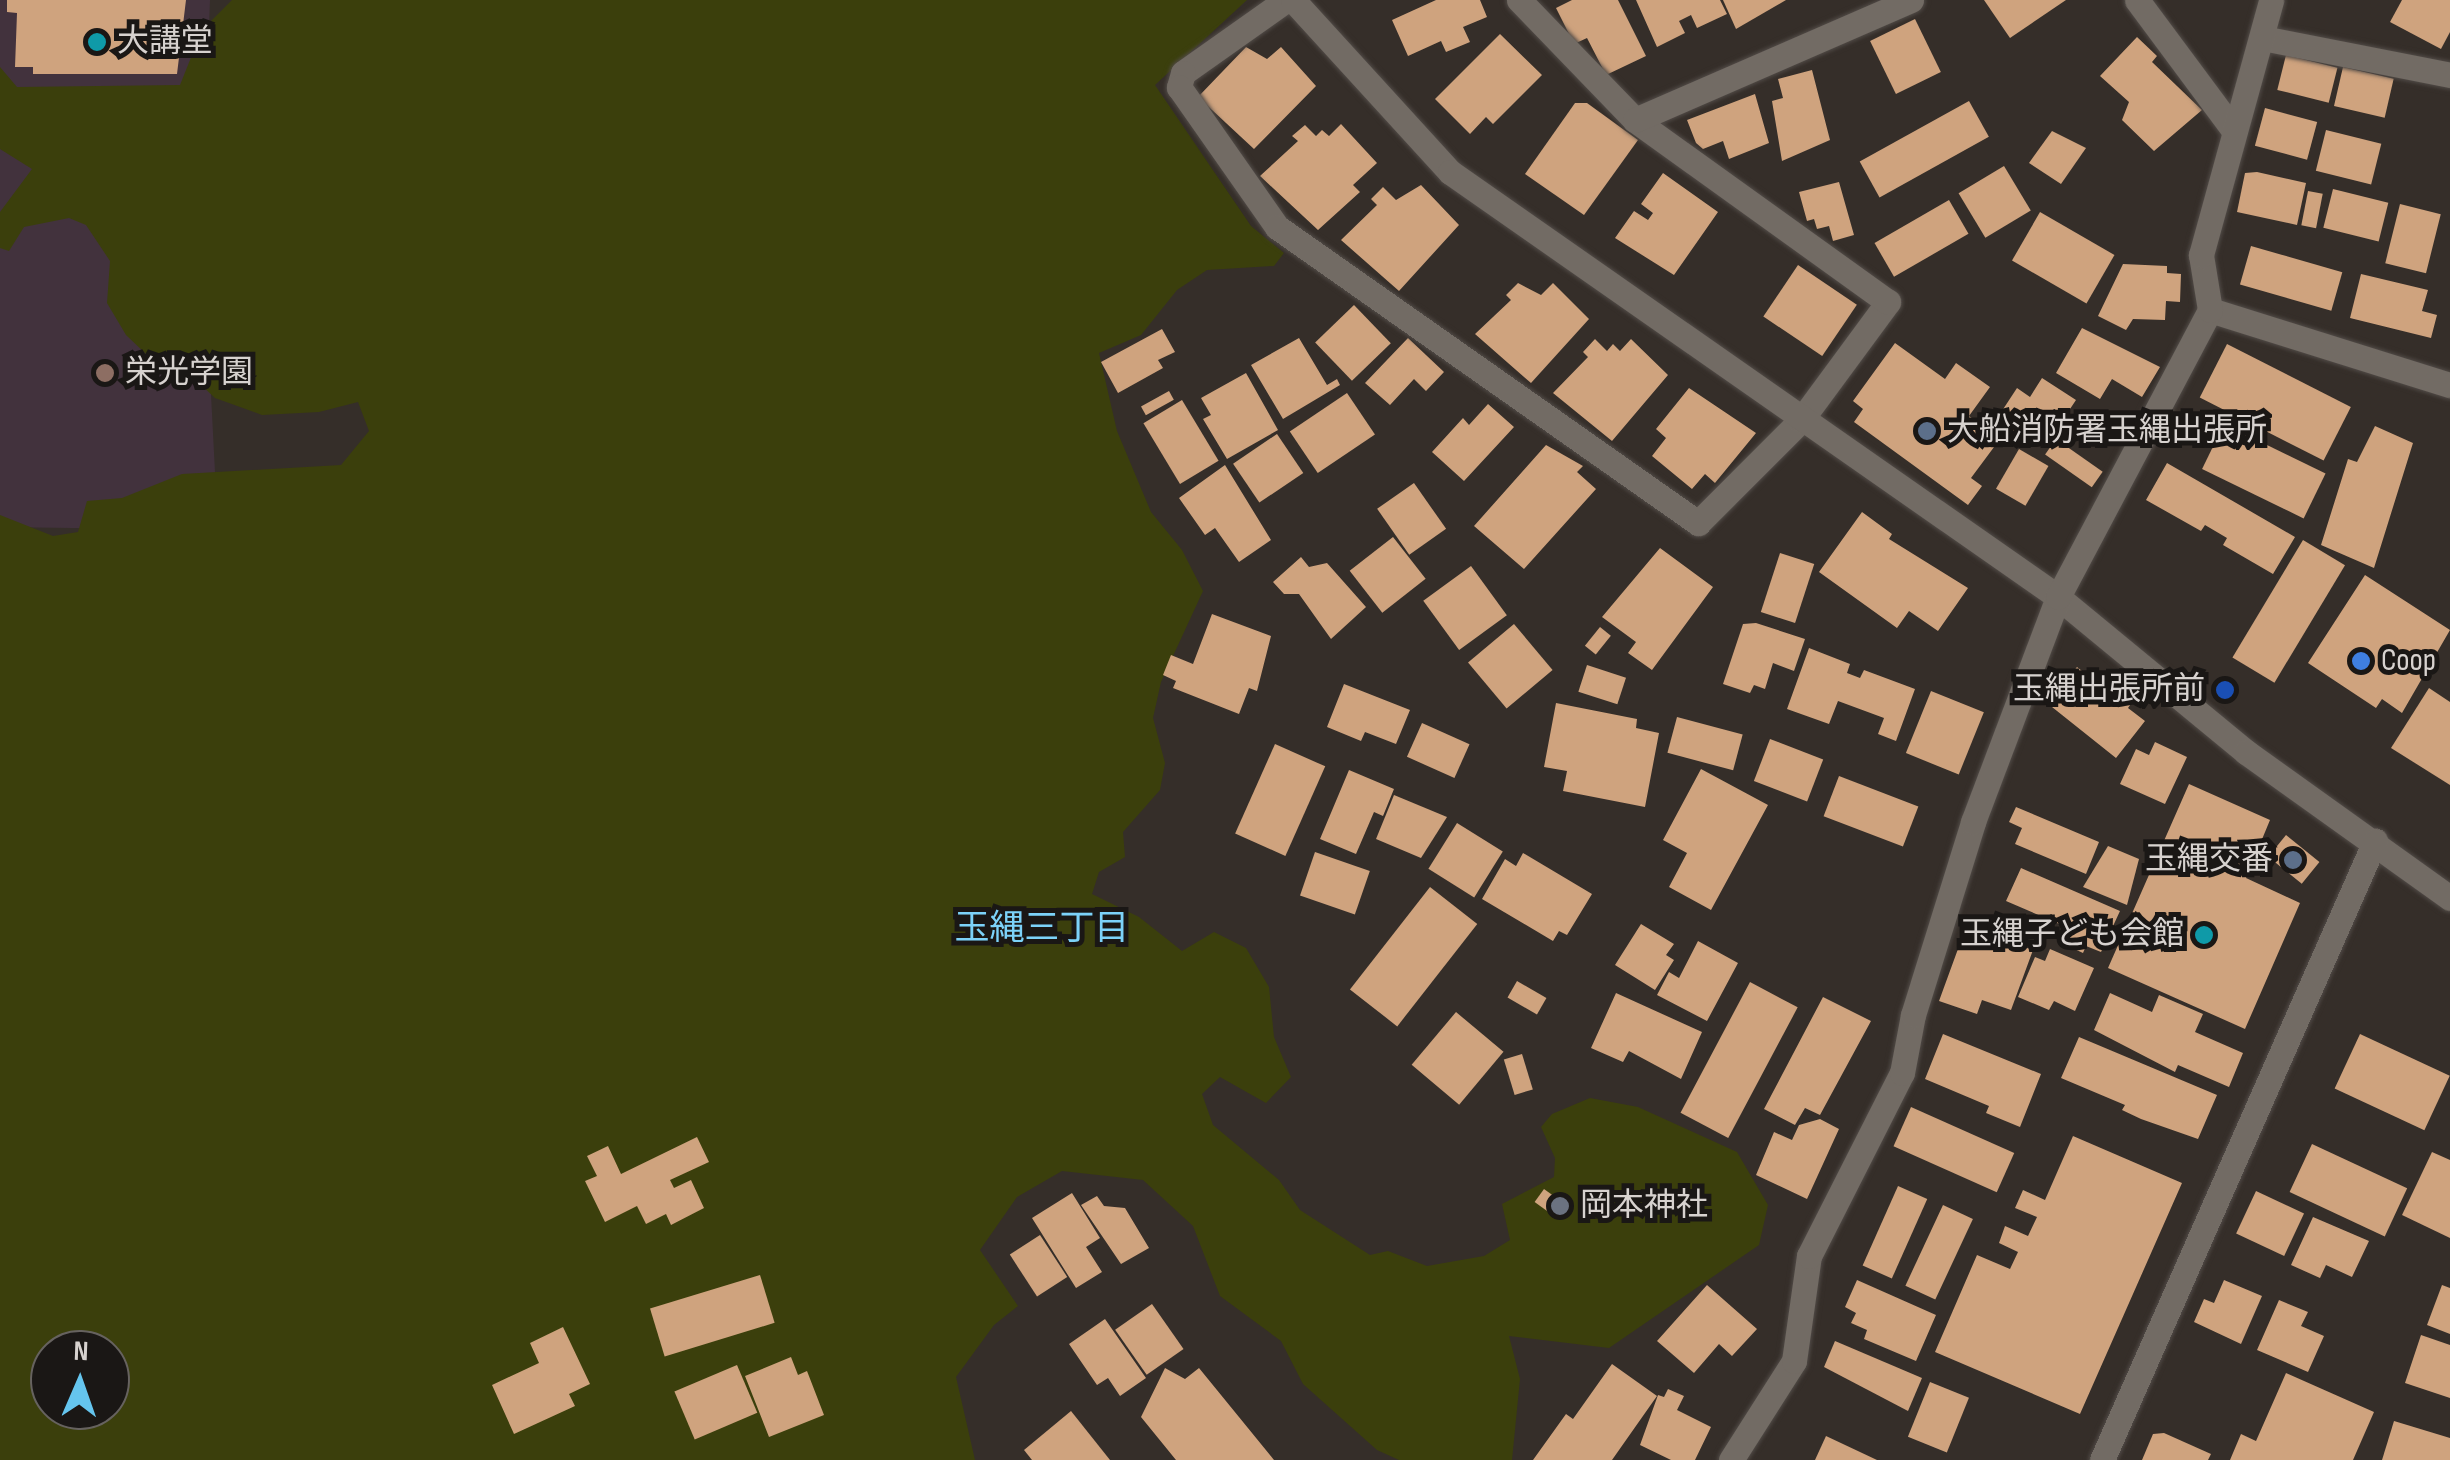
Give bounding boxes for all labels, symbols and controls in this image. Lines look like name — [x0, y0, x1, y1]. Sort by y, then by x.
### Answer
place label: 大講堂 — [117, 23, 213, 61]
marker: 大講堂 — [86, 31, 108, 53]
place label: 栄光学園 — [125, 354, 253, 392]
marker: 栄光学園 — [94, 362, 116, 384]
place label: 大船消防署玉縄出張所 — [1947, 412, 2267, 450]
marker: 大船消防署玉縄出張所 — [1916, 420, 1938, 442]
place label: Coop — [2381, 642, 2436, 680]
marker: Coop — [2350, 650, 2372, 672]
place label: 玉縄出張所前 — [2013, 671, 2205, 709]
marker: 玉縄出張所前 — [2214, 679, 2236, 701]
place label: 玉縄交番 — [2145, 841, 2273, 879]
marker: 玉縄交番 — [2282, 849, 2304, 871]
district label: 玉縄三丁目 — [955, 908, 1129, 950]
place label: 玉縄子ども会館 — [1960, 916, 2184, 954]
marker: 玉縄子ども会館 — [2193, 924, 2215, 946]
place label: 岡本神社 — [1580, 1187, 1708, 1225]
marker: 岡本神社 — [1549, 1195, 1571, 1217]
north arrow — [30, 1330, 130, 1430]
text: N — [73, 1335, 89, 1368]

